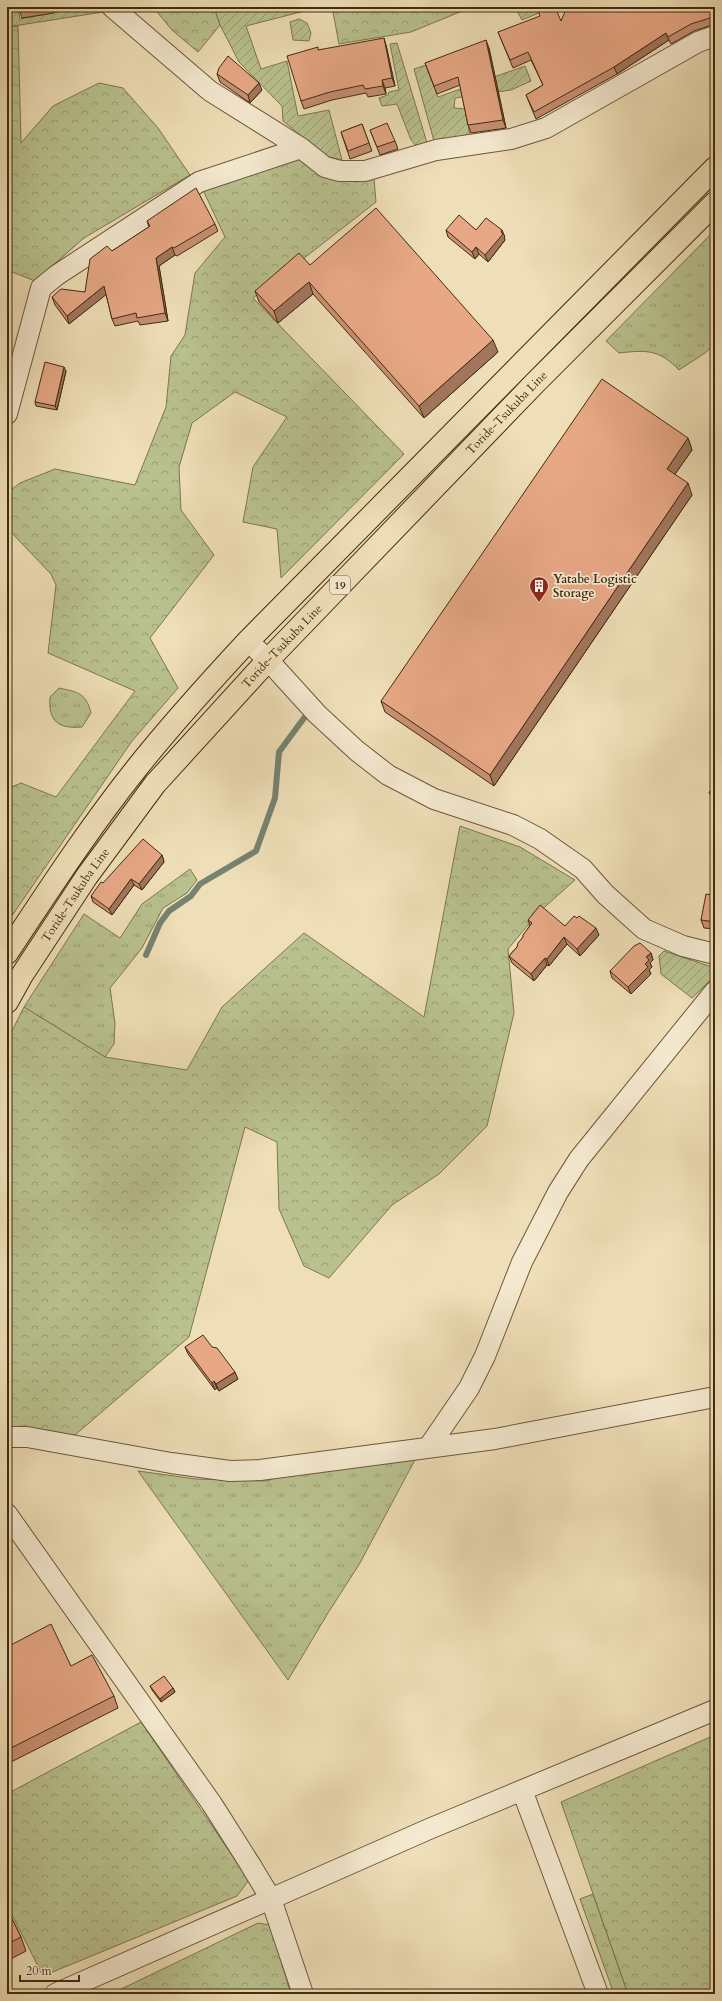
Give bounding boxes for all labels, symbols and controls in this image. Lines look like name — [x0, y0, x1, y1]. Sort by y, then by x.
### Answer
street label: Toride-Tsukuba Line — [462, 367, 551, 458]
place label: Yatabe Logistic Storage — [553, 571, 637, 601]
building icon: Yatabe Logistic Storage — [528, 575, 550, 603]
road number: 19 — [330, 576, 350, 594]
street label: Toride-Tsukuba Line — [238, 601, 326, 692]
street label: Toride-Tsukuba Line — [38, 845, 113, 945]
scale bar — [20, 1957, 79, 1983]
text: 20 m — [26, 1963, 53, 1979]

